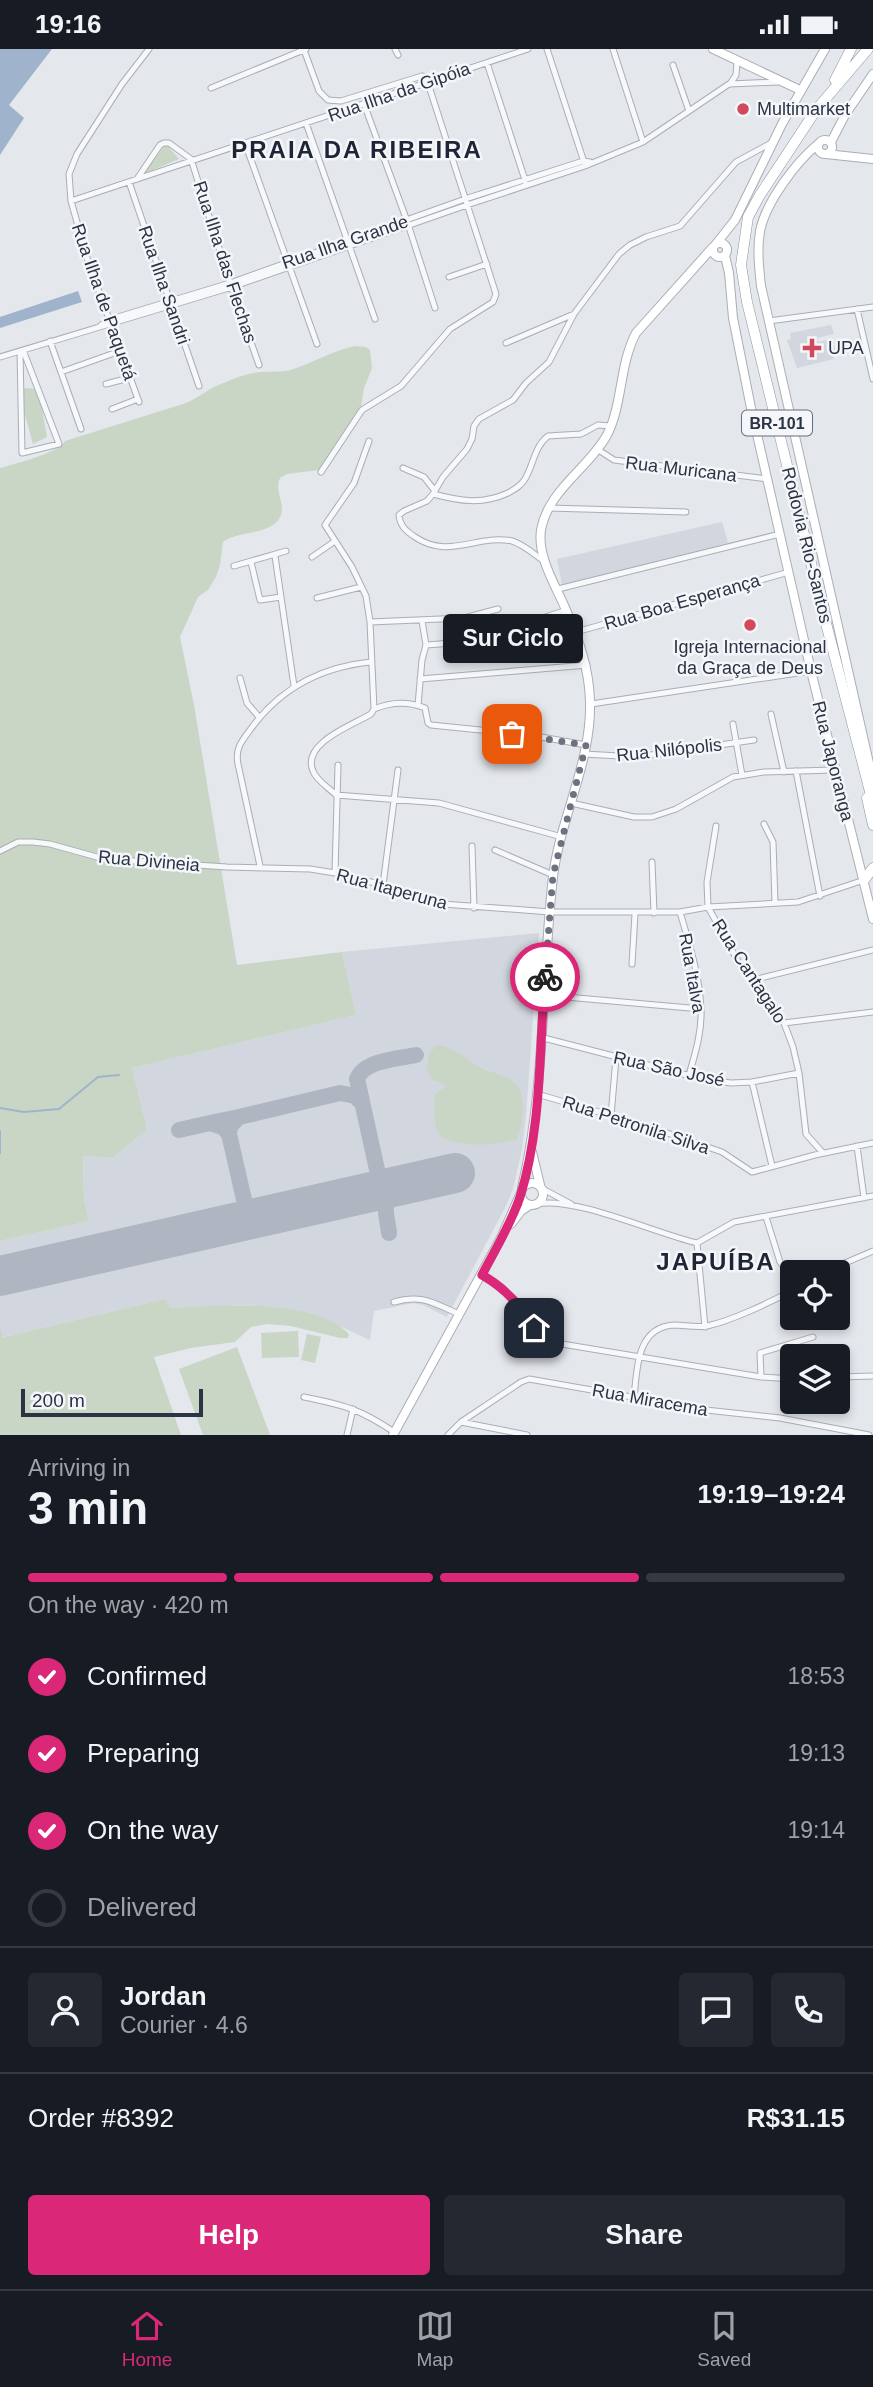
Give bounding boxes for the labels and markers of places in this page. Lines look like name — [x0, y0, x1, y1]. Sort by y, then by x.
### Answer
place label: Multimarket — [757, 99, 850, 119]
marker: Multimarket — [735, 101, 751, 117]
marker: UPA — [802, 338, 822, 358]
place label: UPA — [828, 338, 864, 358]
callout: Sur Ciclo — [442, 615, 582, 664]
marker: Igreja Internacional da Graça de Deus — [742, 617, 758, 633]
place label: Igreja Internacional da Graça de Deus — [673, 637, 827, 678]
pin — [482, 704, 542, 764]
pin — [504, 1298, 564, 1358]

